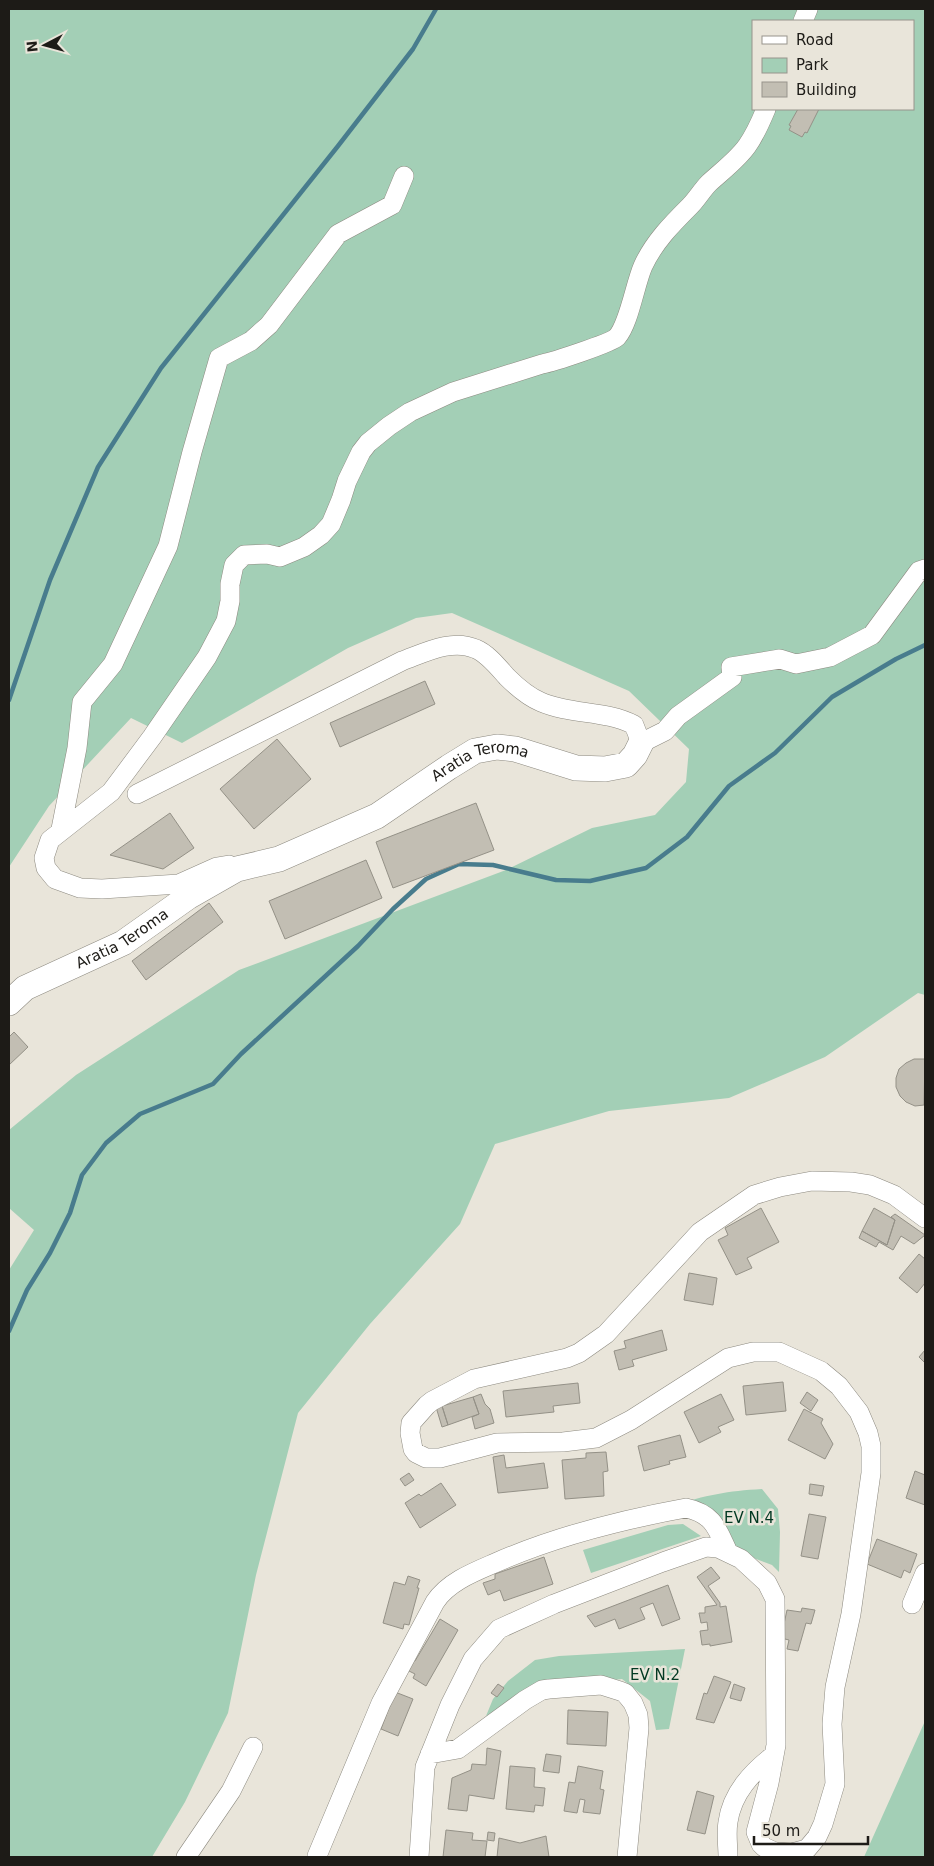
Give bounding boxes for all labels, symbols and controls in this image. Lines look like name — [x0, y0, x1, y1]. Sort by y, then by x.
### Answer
north arrow — [20, 20, 70, 70]
legend — [752, 20, 914, 110]
text: Road — [796, 31, 834, 49]
text: N — [24, 40, 41, 53]
text: Park — [796, 56, 829, 74]
text: Building — [796, 81, 857, 99]
street label: Aratia Teroma — [428, 738, 531, 785]
street label: Aratia Teroma — [73, 905, 172, 972]
park label: EV N.4 — [724, 1509, 774, 1527]
park label: EV N.2 — [630, 1666, 680, 1684]
scale bar — [754, 1814, 868, 1846]
text: 50 m — [762, 1822, 800, 1840]

